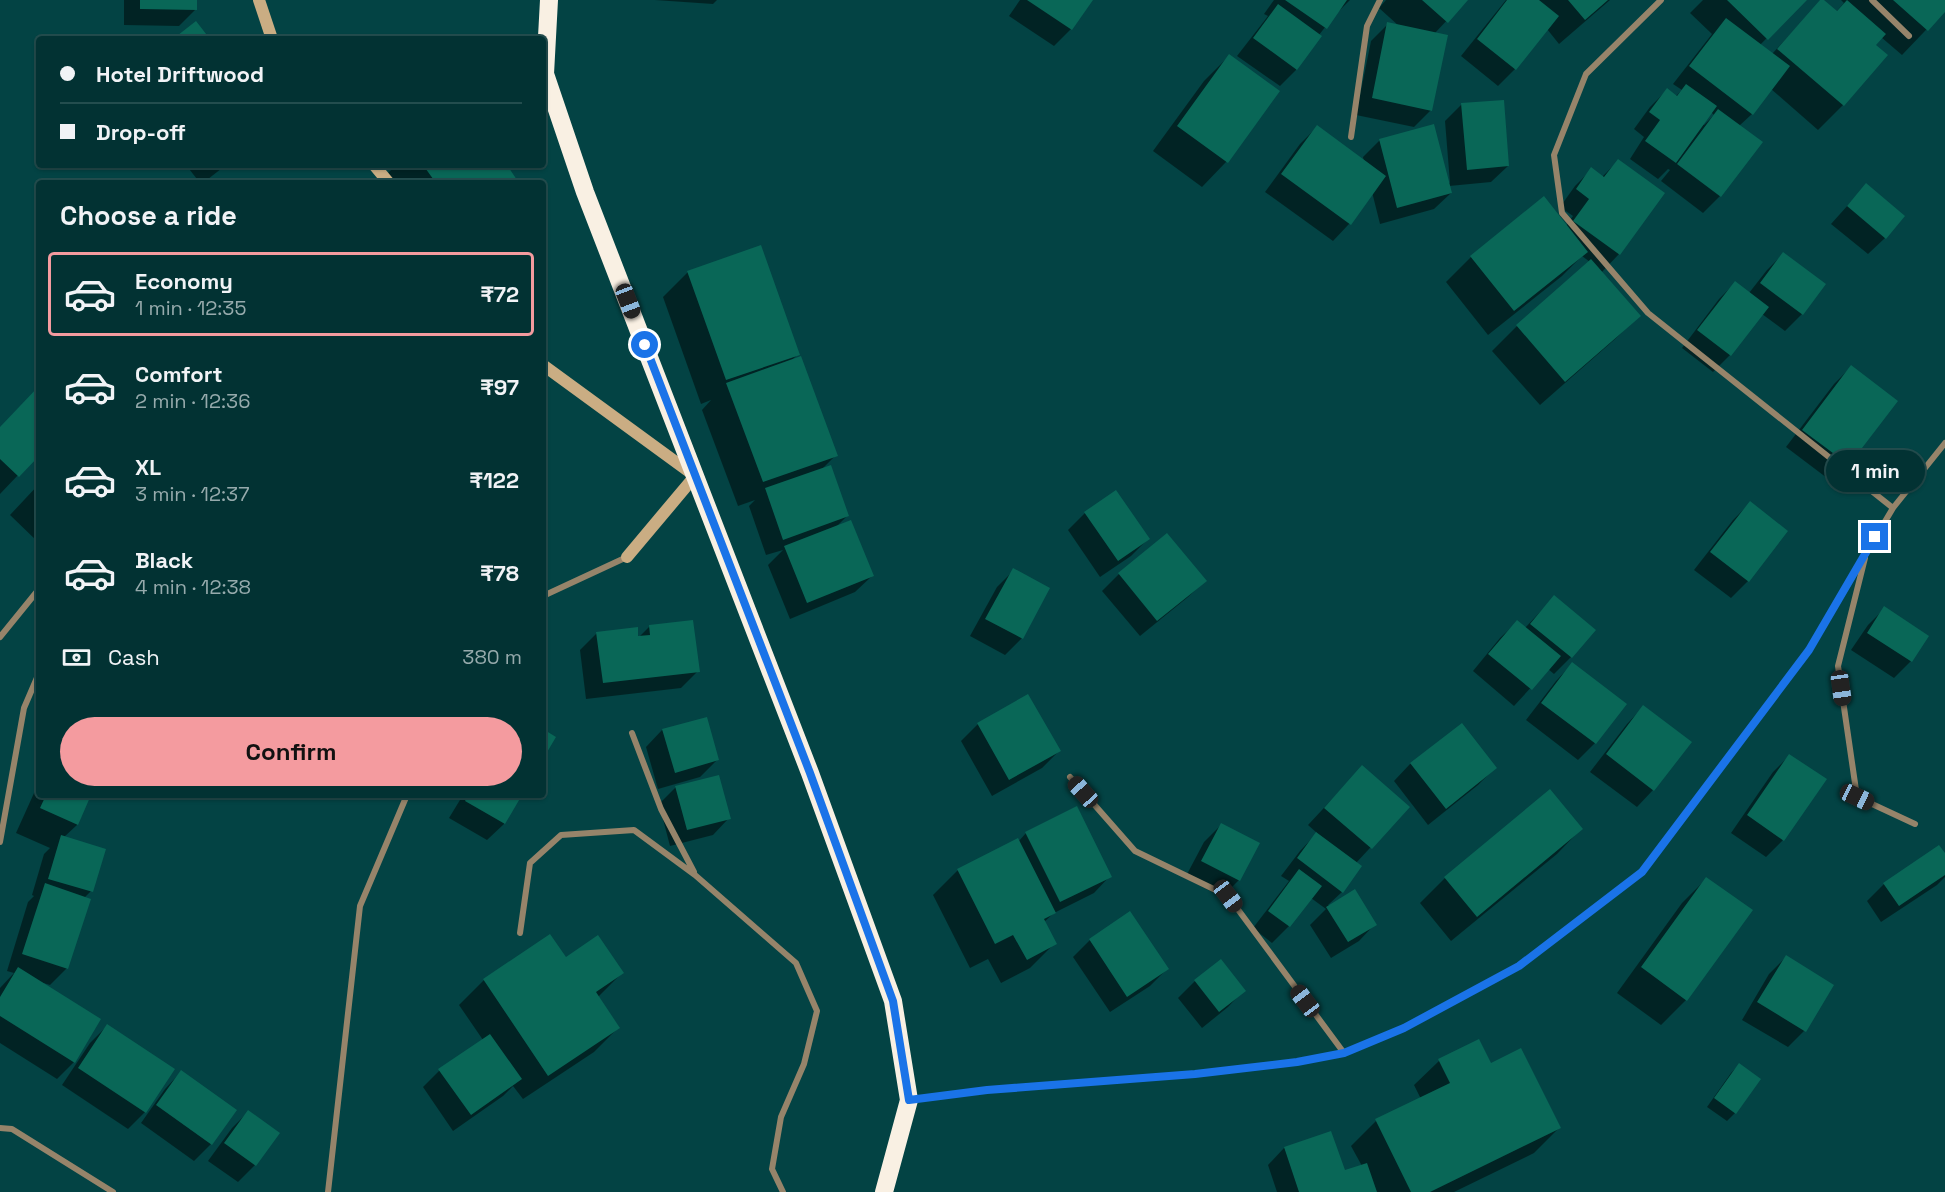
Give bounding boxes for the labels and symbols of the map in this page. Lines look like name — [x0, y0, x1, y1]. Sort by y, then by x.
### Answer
car — [613, 281, 643, 321]
route start — [631, 331, 658, 358]
callout: 1 min — [1826, 450, 1924, 492]
route end — [1861, 523, 1888, 550]
car — [1830, 669, 1852, 707]
car — [1064, 773, 1102, 811]
car — [1837, 781, 1877, 813]
car — [1210, 876, 1246, 916]
car — [1287, 981, 1323, 1021]

